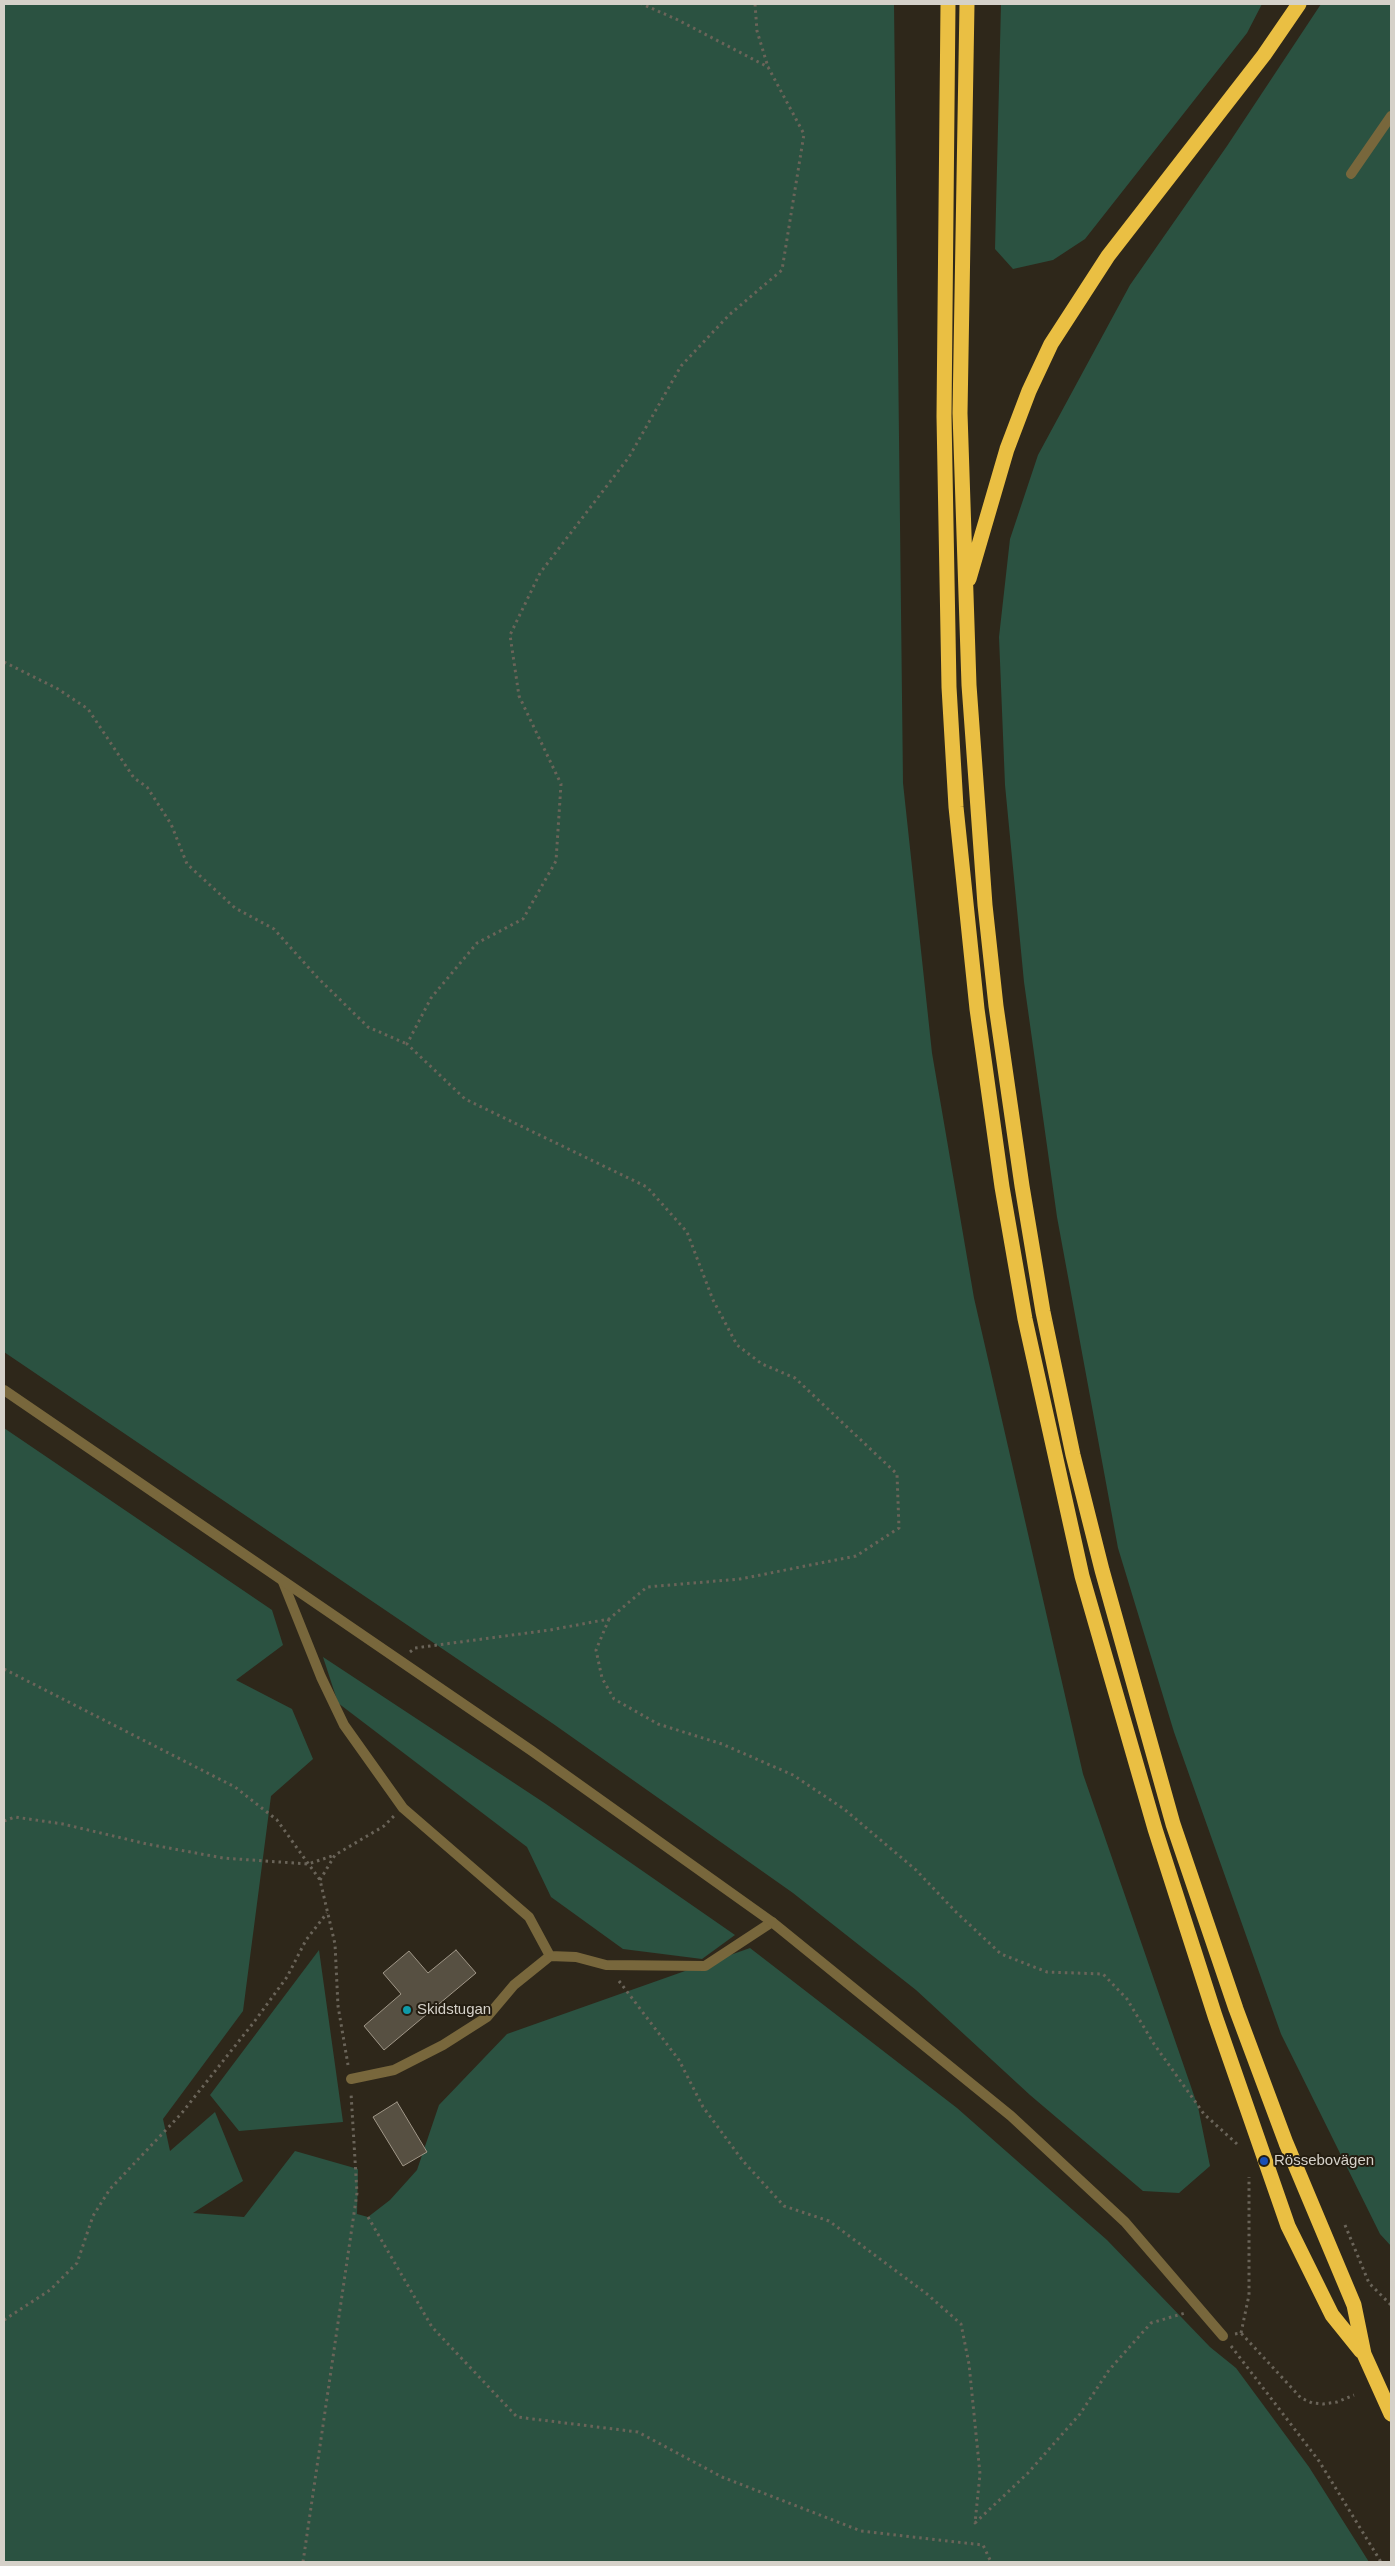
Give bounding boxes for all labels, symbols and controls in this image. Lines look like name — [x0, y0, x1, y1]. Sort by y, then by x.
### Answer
place label: Skidstugan — [417, 2001, 491, 2019]
marker: Skidstugan — [401, 2004, 413, 2016]
place label: Rössebovägen — [1274, 2152, 1374, 2170]
marker: Rössebovägen — [1258, 2155, 1270, 2167]

